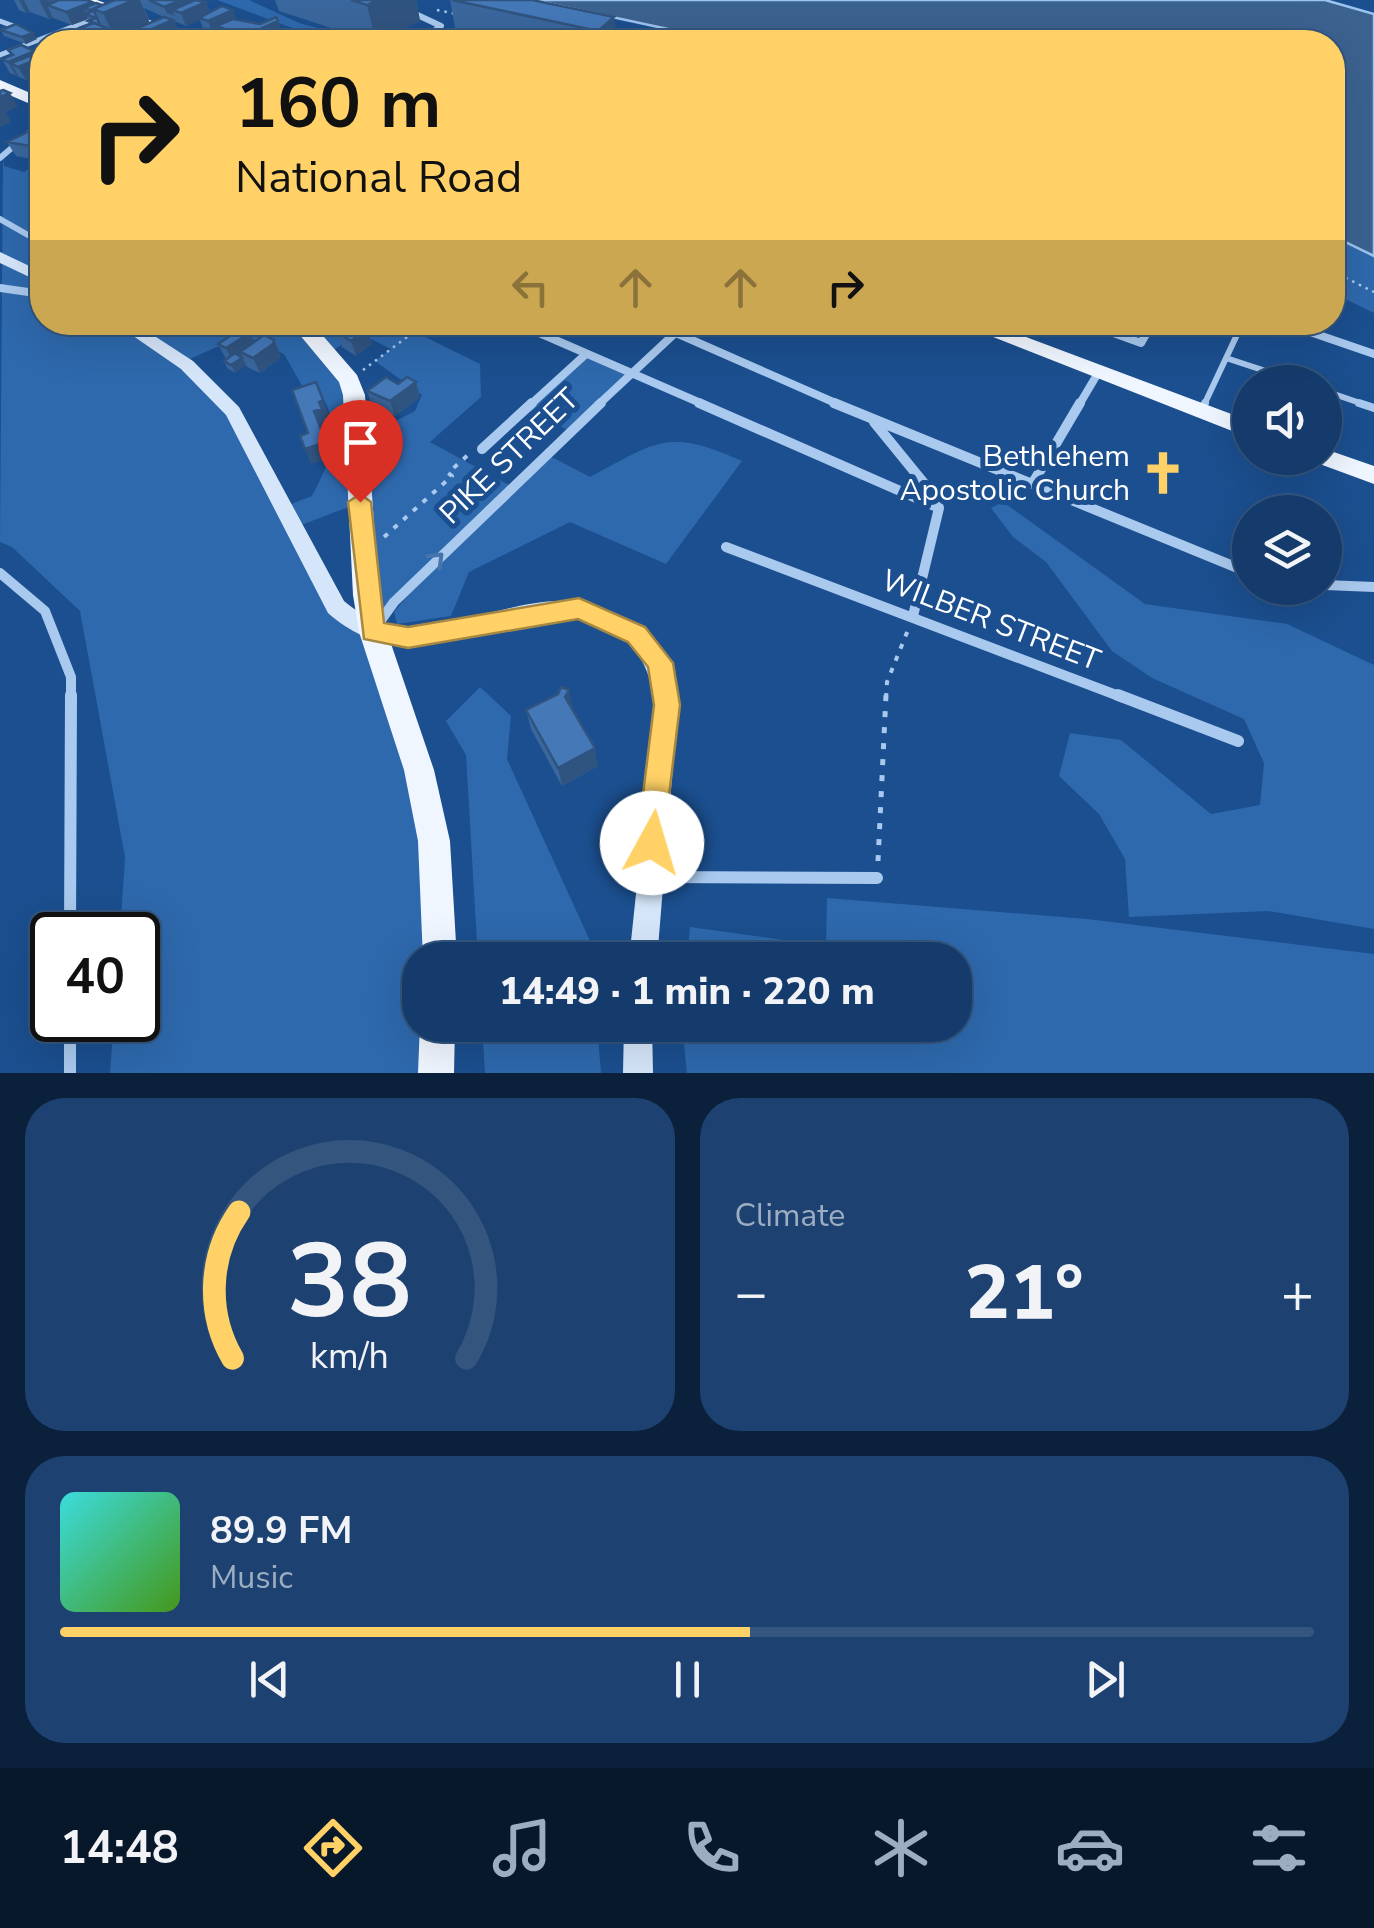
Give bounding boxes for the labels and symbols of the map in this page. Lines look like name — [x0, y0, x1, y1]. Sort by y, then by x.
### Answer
street label: PIKE STREET — [431, 379, 588, 533]
pin — [318, 400, 403, 503]
place label: Bethlehem Apostolic Church — [900, 436, 1130, 511]
church icon: Bethlehem Apostolic Church — [1139, 449, 1187, 497]
one-way arrow — [426, 553, 444, 571]
street label: WILBER STREET — [875, 560, 1106, 681]
position arrow — [600, 791, 704, 895]
speed limit sign: 40 — [30, 912, 160, 1042]

